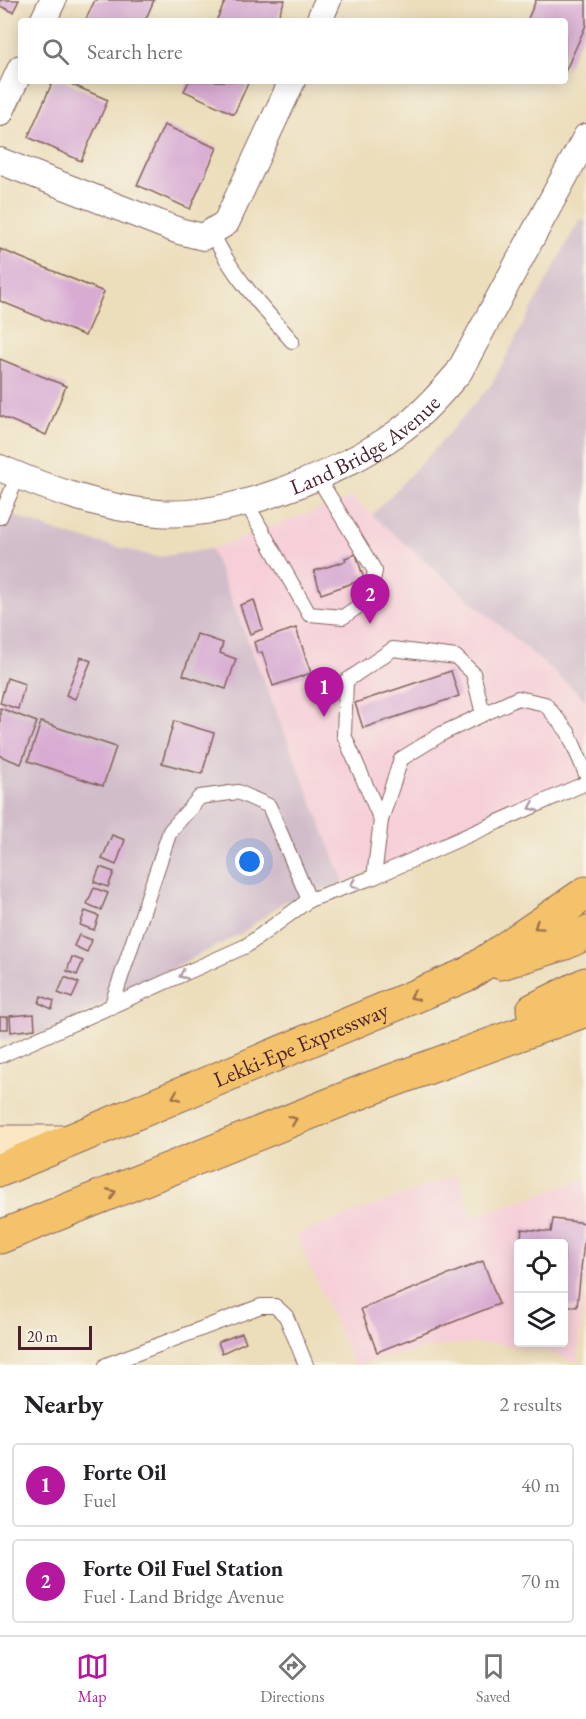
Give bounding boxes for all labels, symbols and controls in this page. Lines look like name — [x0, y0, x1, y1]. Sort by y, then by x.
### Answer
search box — [18, 18, 568, 84]
icon: search — [39, 35, 72, 68]
text: Search here — [87, 37, 182, 66]
street label: Land Bridge Avenue — [286, 389, 447, 502]
pin: 2 — [350, 574, 389, 624]
pin: 1 — [304, 668, 344, 717]
one-way arrow — [528, 799, 539, 811]
your location — [235, 847, 264, 876]
one-way arrow — [349, 877, 360, 889]
one-way arrow — [533, 919, 544, 930]
one-way arrow — [178, 967, 189, 979]
one-way arrow — [410, 989, 421, 1001]
street label: Lekki-Epe Expressway — [209, 995, 393, 1094]
one-way arrow — [172, 1089, 183, 1101]
one-way arrow — [287, 1115, 298, 1127]
one-way arrow — [106, 1188, 117, 1200]
map controls — [514, 1239, 568, 1347]
button: locate — [514, 1239, 568, 1293]
button: layers — [514, 1293, 568, 1347]
scale bar — [18, 1323, 92, 1350]
text: 20 m — [27, 1326, 58, 1347]
text: Nearby — [24, 1387, 104, 1421]
text: 2 results — [499, 1391, 562, 1417]
text: Forte Oil — [83, 1458, 167, 1487]
text: 1 — [40, 1472, 51, 1498]
text: 40 m — [521, 1472, 560, 1498]
text: Fuel — [83, 1487, 116, 1513]
text: Forte Oil Fuel Station — [83, 1554, 283, 1583]
text: 2 — [40, 1568, 51, 1594]
text: 70 m — [521, 1568, 560, 1594]
text: Fuel · Land Bridge Avenue — [83, 1583, 284, 1609]
tab: Map — [76, 1650, 109, 1707]
tab: Directions — [260, 1650, 325, 1707]
tab: Saved — [476, 1650, 510, 1707]

